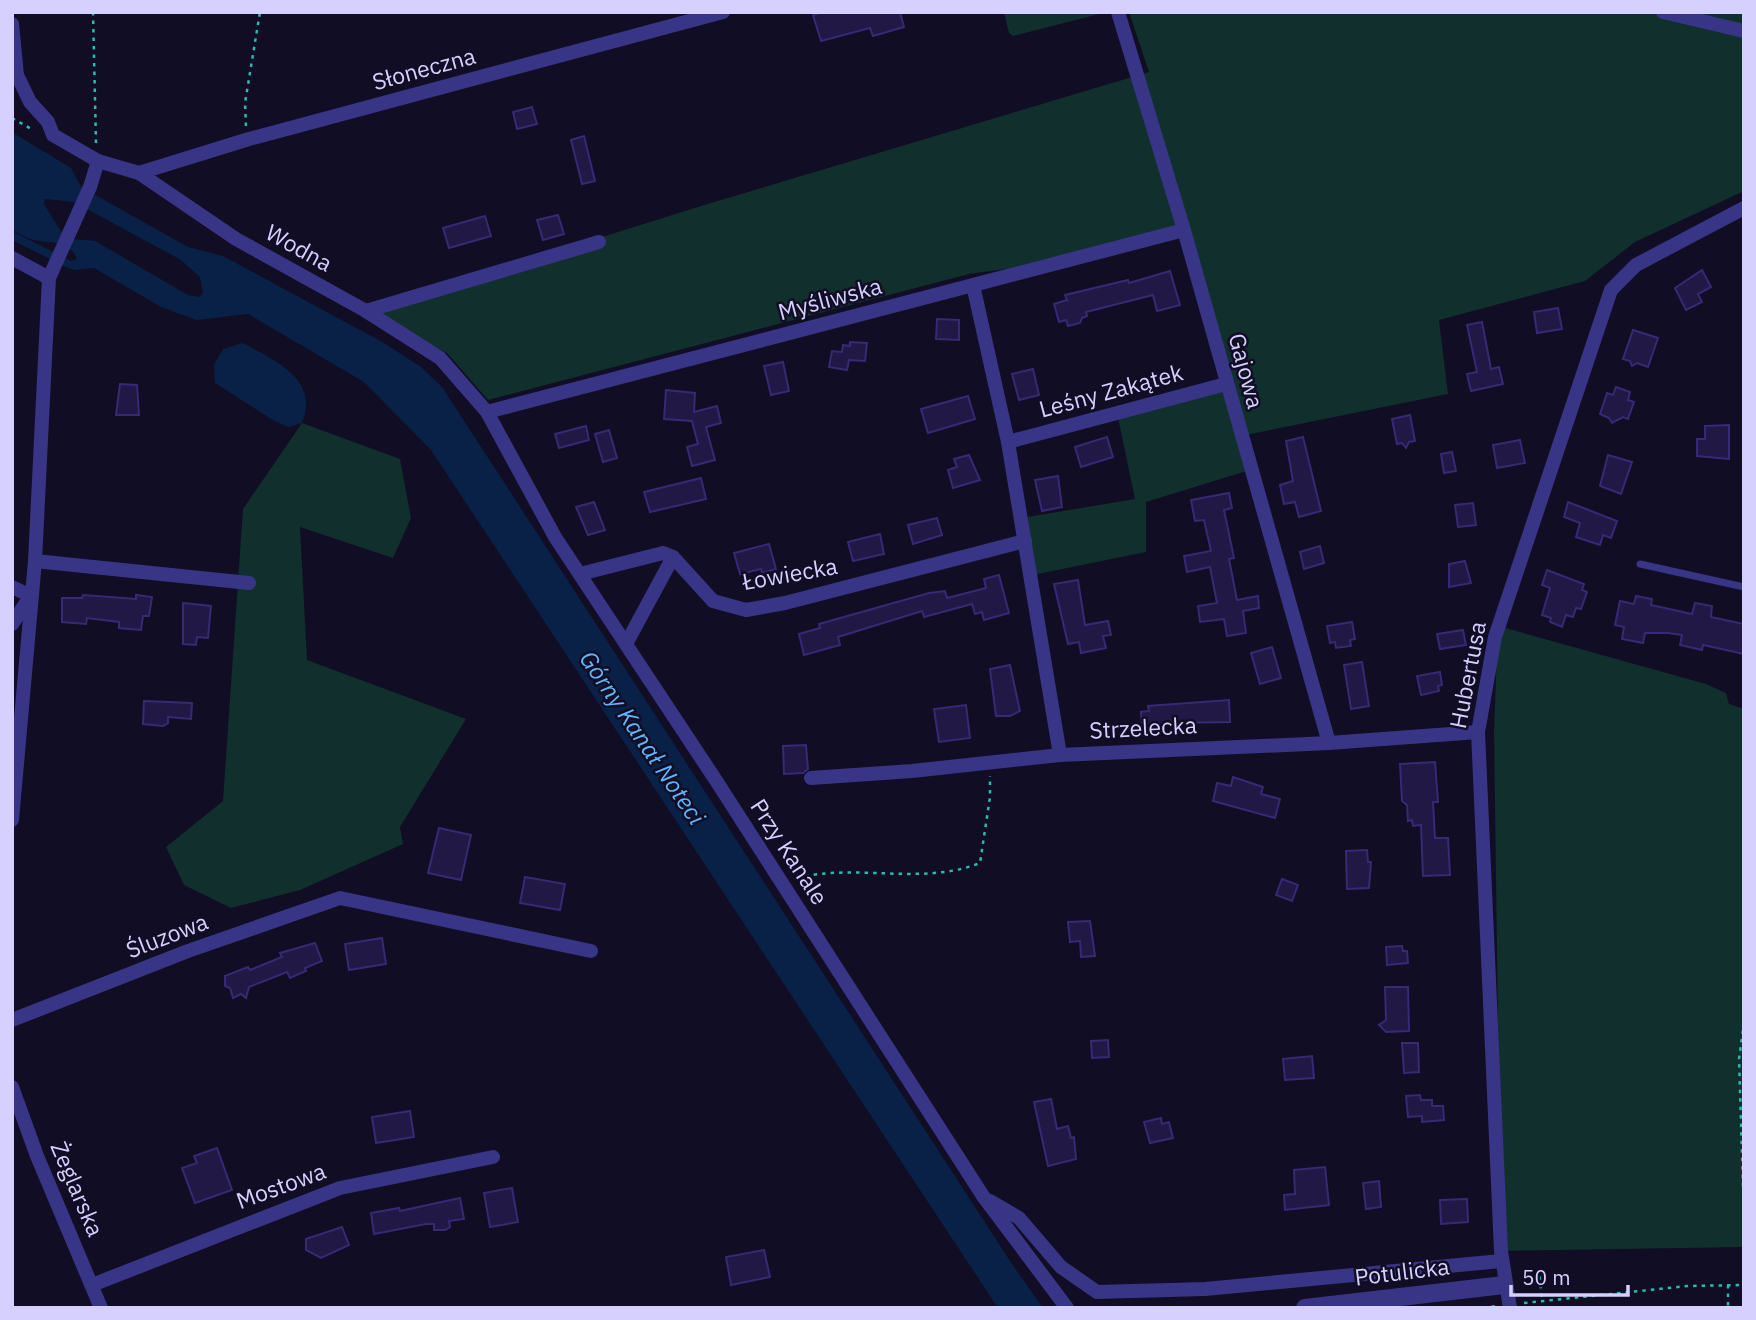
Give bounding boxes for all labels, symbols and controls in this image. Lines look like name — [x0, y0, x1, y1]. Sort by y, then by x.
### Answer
street label: Słoneczna — [369, 40, 479, 96]
street label: Wodna — [261, 217, 338, 278]
street label: Myśliwska — [774, 270, 885, 326]
street label: Gajowa — [1223, 330, 1271, 412]
street label: Leśny Zakątek — [1036, 356, 1186, 424]
street label: Łowiecka — [739, 550, 840, 596]
street label: Hubertusa — [1442, 619, 1492, 731]
water label: Górny Kanał Noteci — [573, 644, 713, 831]
street label: Strzelecka — [1088, 709, 1198, 745]
street label: Przy Kanale — [744, 793, 835, 910]
street label: Śluzowa — [121, 906, 212, 964]
street label: Żeglarska — [44, 1137, 111, 1241]
street label: Mostowa — [232, 1155, 330, 1215]
street label: Potulicka — [1353, 1250, 1451, 1292]
scale bar — [1511, 1254, 1628, 1298]
text: 50 m — [1522, 1263, 1571, 1291]

